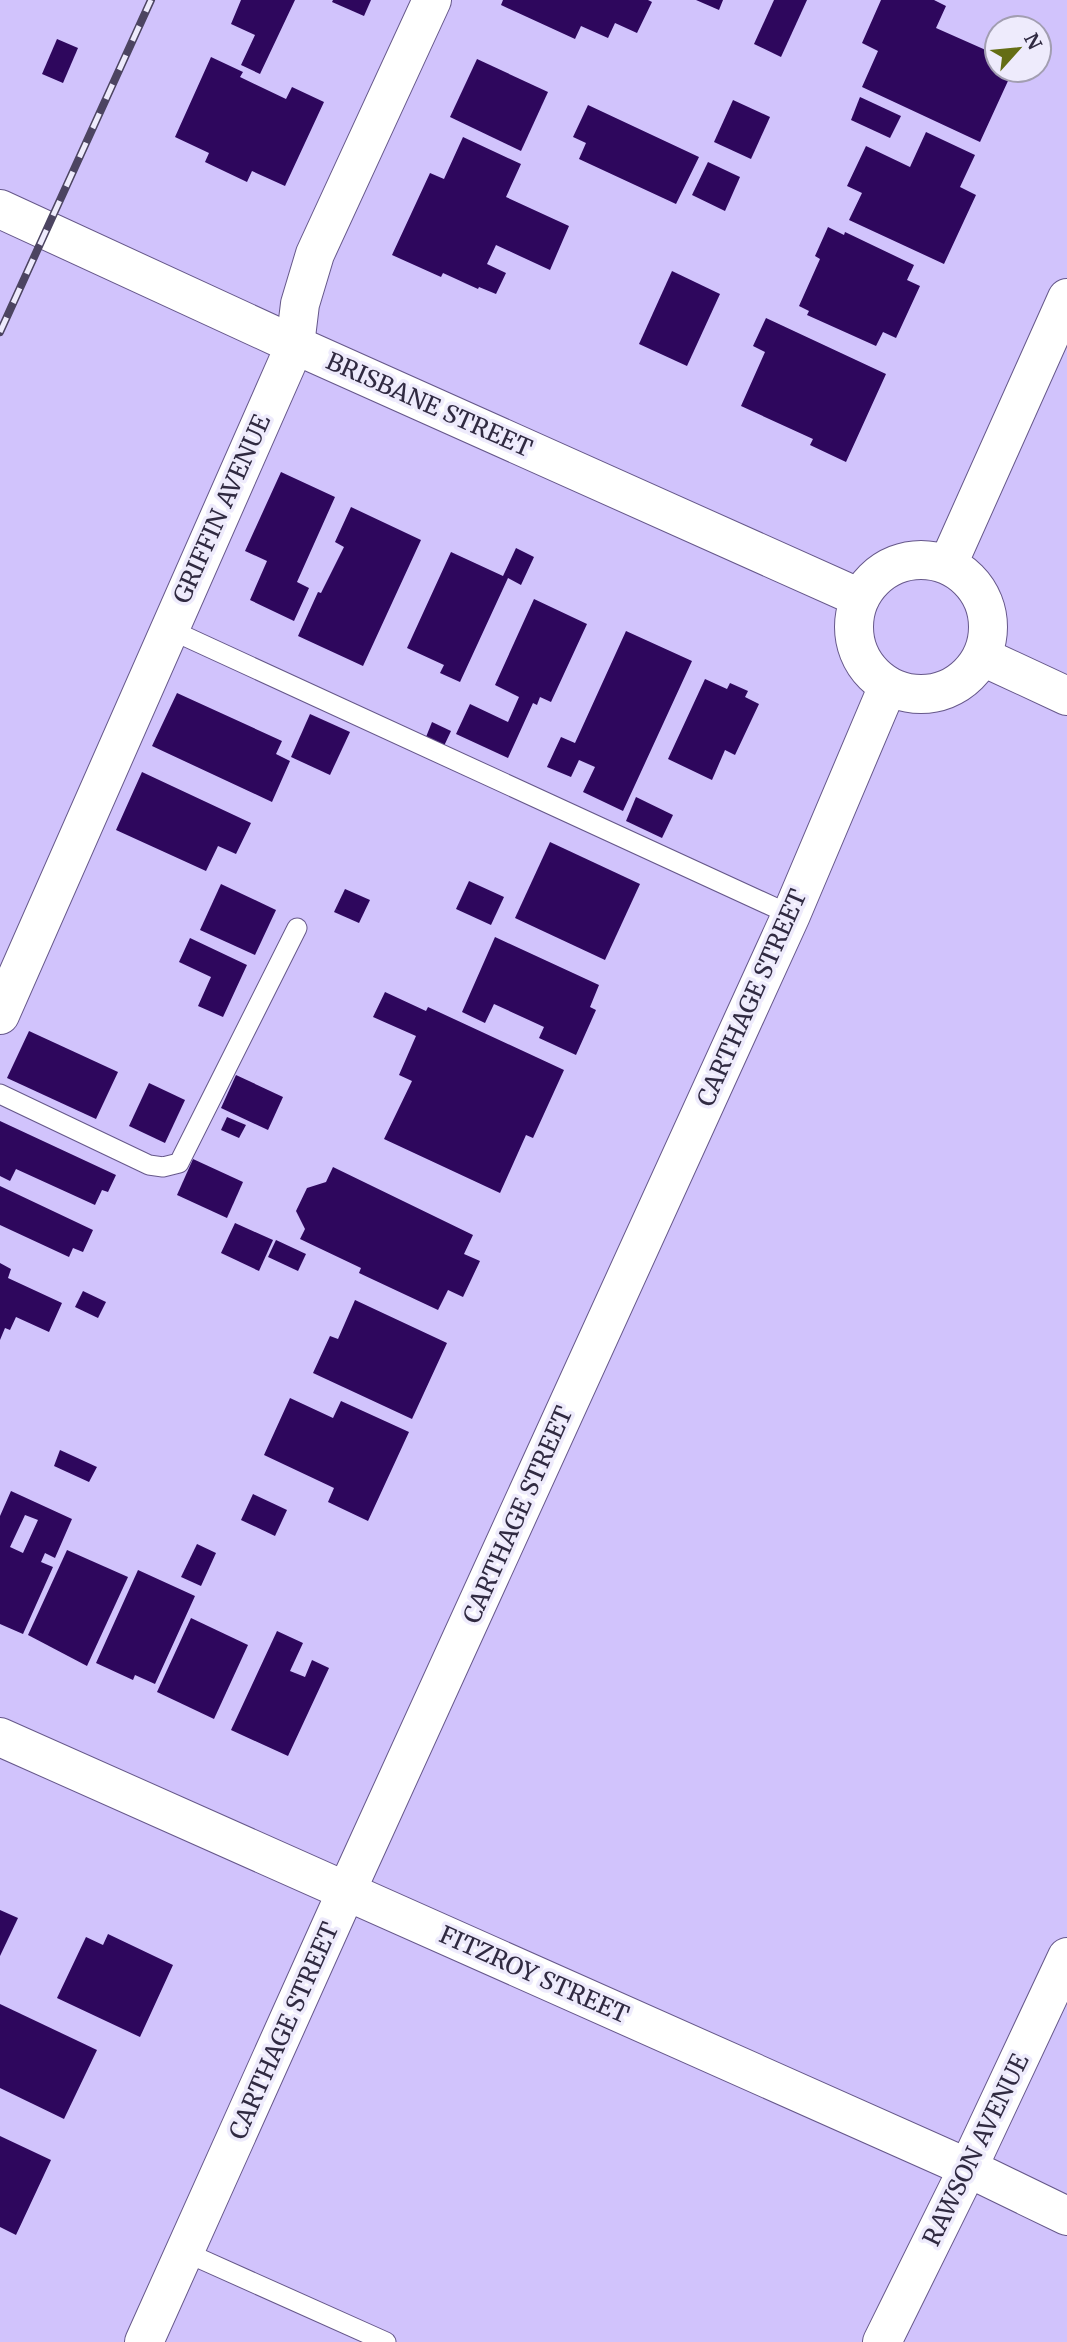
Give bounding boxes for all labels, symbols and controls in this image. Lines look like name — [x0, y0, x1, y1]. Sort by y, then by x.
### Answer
north arrow — [983, 14, 1053, 84]
text: N — [1019, 29, 1047, 53]
street label: BRISBANE STREET — [322, 345, 537, 464]
street label: GRIFFIN AVENUE — [166, 409, 277, 608]
street label: CARTHAGE STREET — [690, 884, 813, 1111]
street label: CARTHAGE STREET — [456, 1401, 579, 1628]
street label: CARTHAGE STREET — [222, 1917, 345, 2144]
street label: FITZROY STREET — [435, 1919, 634, 2030]
street label: RAWSON AVENUE — [916, 2048, 1036, 2251]

